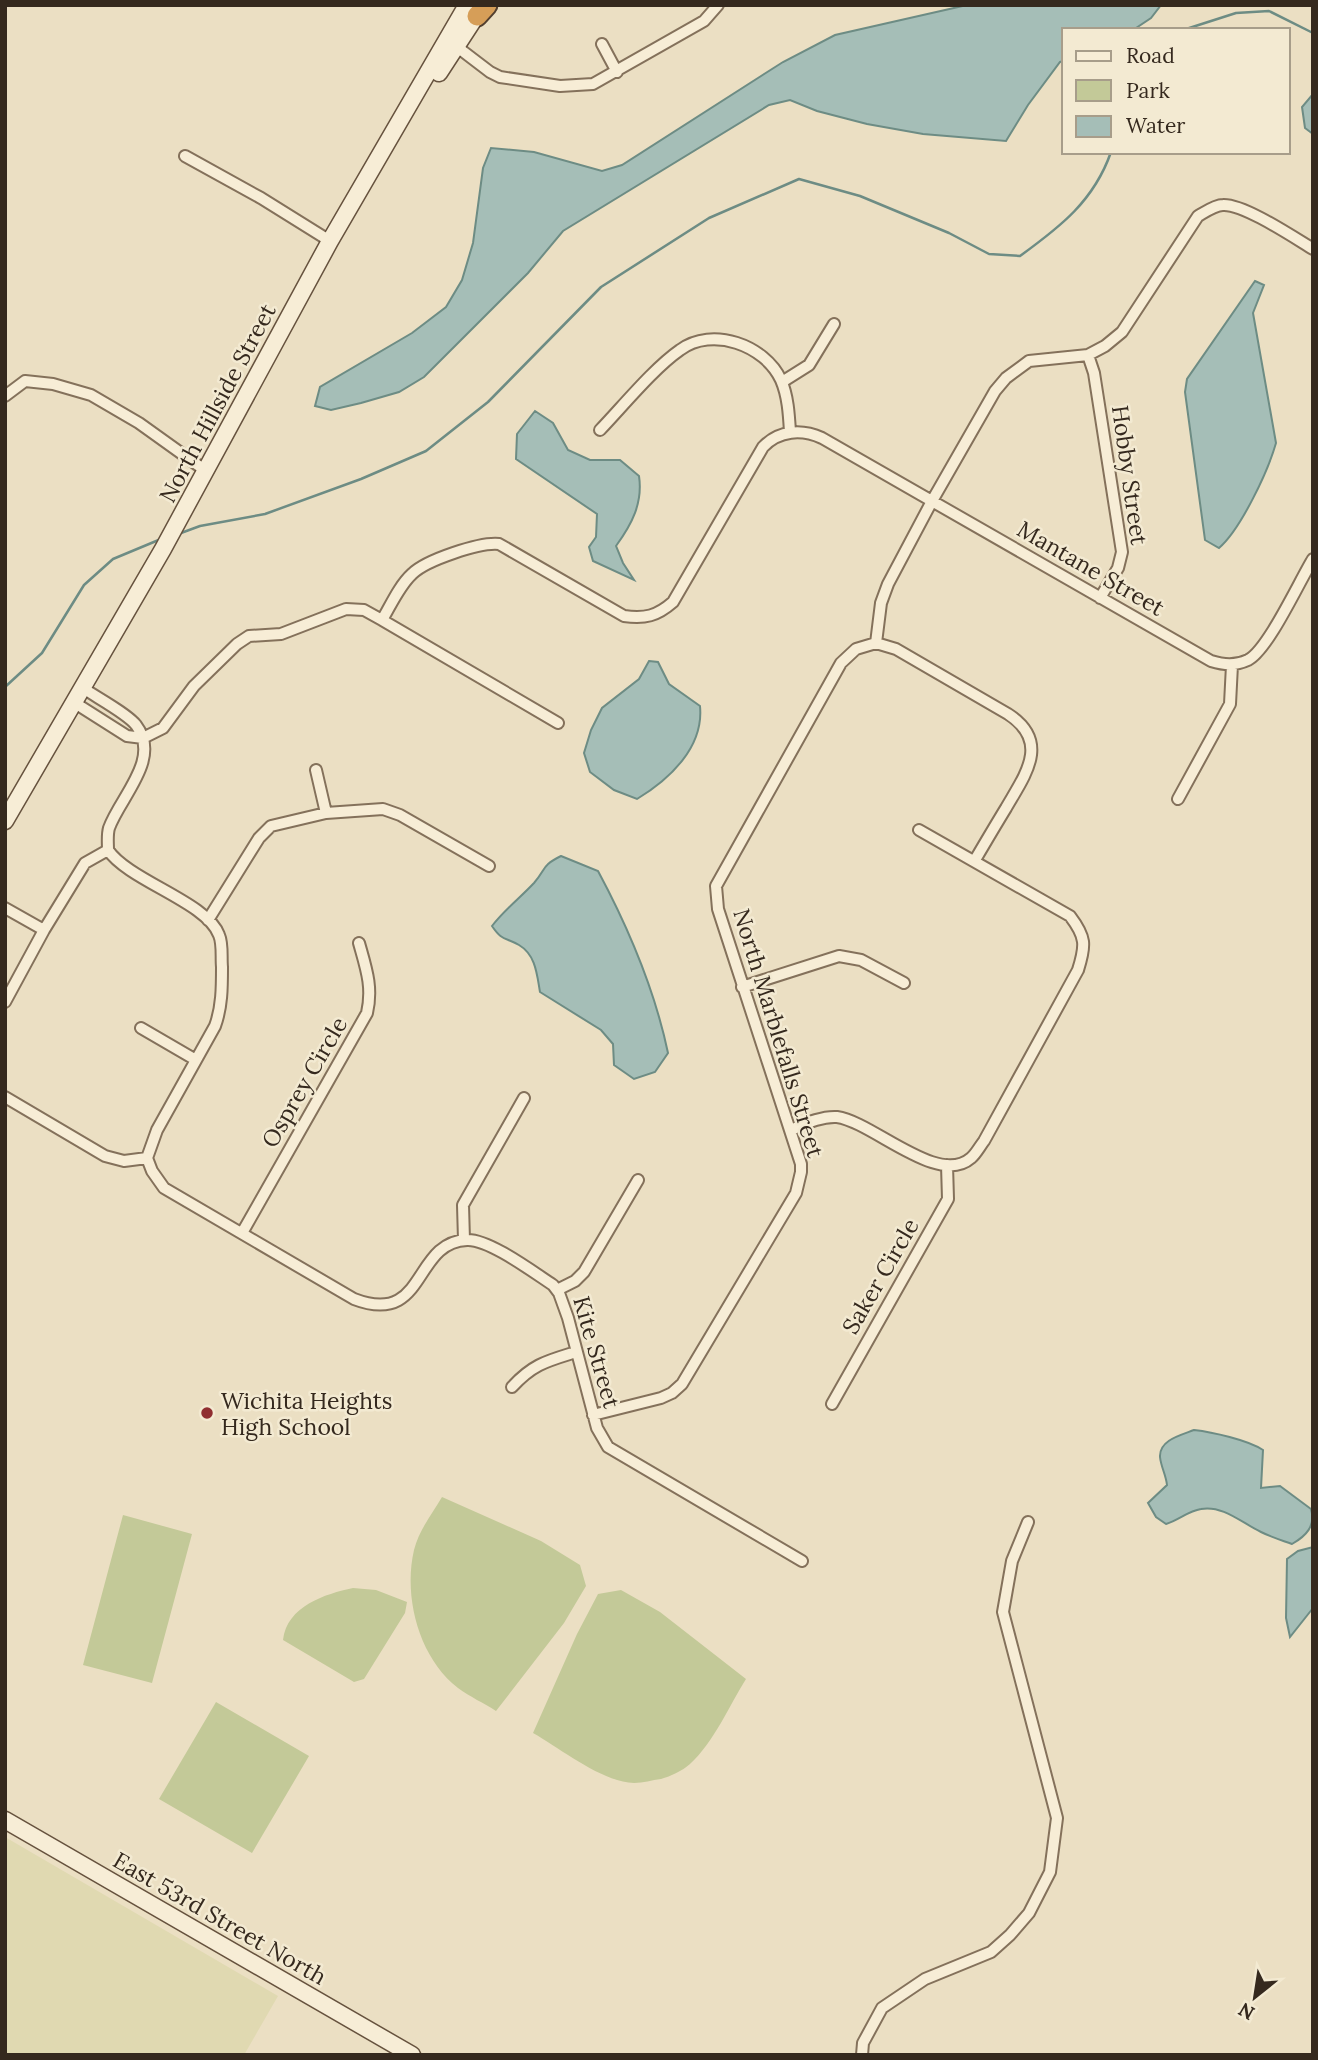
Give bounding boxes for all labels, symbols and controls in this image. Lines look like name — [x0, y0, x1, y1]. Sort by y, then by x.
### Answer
legend — [1062, 28, 1290, 154]
text: Road — [1126, 42, 1175, 69]
text: Park — [1126, 77, 1170, 104]
text: Water — [1126, 112, 1185, 139]
street label: North Hillside Street — [152, 299, 282, 507]
street label: Hobby Street — [1106, 403, 1154, 547]
street label: Mantane Street — [1012, 514, 1170, 622]
street label: North Marblefalls Street — [727, 905, 831, 1161]
street label: Osprey Circle — [255, 1011, 353, 1153]
street label: Saker Circle — [835, 1213, 925, 1339]
street label: Kite Street — [567, 1293, 627, 1411]
place label: Wichita Heights High School — [221, 1386, 392, 1441]
marker: Wichita Heights High School — [199, 1405, 215, 1421]
street label: East 53rd Street North — [108, 1845, 332, 1991]
north arrow — [1220, 1962, 1290, 2032]
text: N — [1234, 1998, 1259, 2026]

